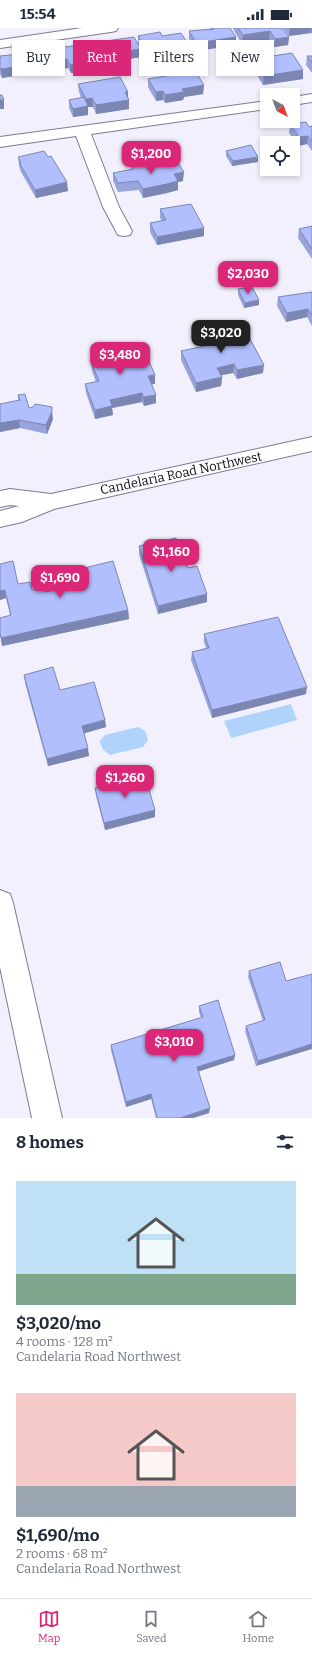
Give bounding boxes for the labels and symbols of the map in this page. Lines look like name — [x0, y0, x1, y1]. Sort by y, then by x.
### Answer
north arrow — [260, 88, 300, 128]
pin: $1,200 — [118, 141, 184, 175]
pin: $2,030 — [215, 261, 281, 295]
pin: $3,020 — [188, 320, 254, 354]
pin: $3,480 — [87, 342, 153, 376]
street label: Candelaria Road Northwest — [99, 448, 264, 497]
pin: $1,160 — [138, 539, 204, 573]
pin: $1,690 — [27, 565, 93, 599]
pin: $1,260 — [92, 765, 158, 799]
pin: $3,010 — [141, 1029, 207, 1063]

